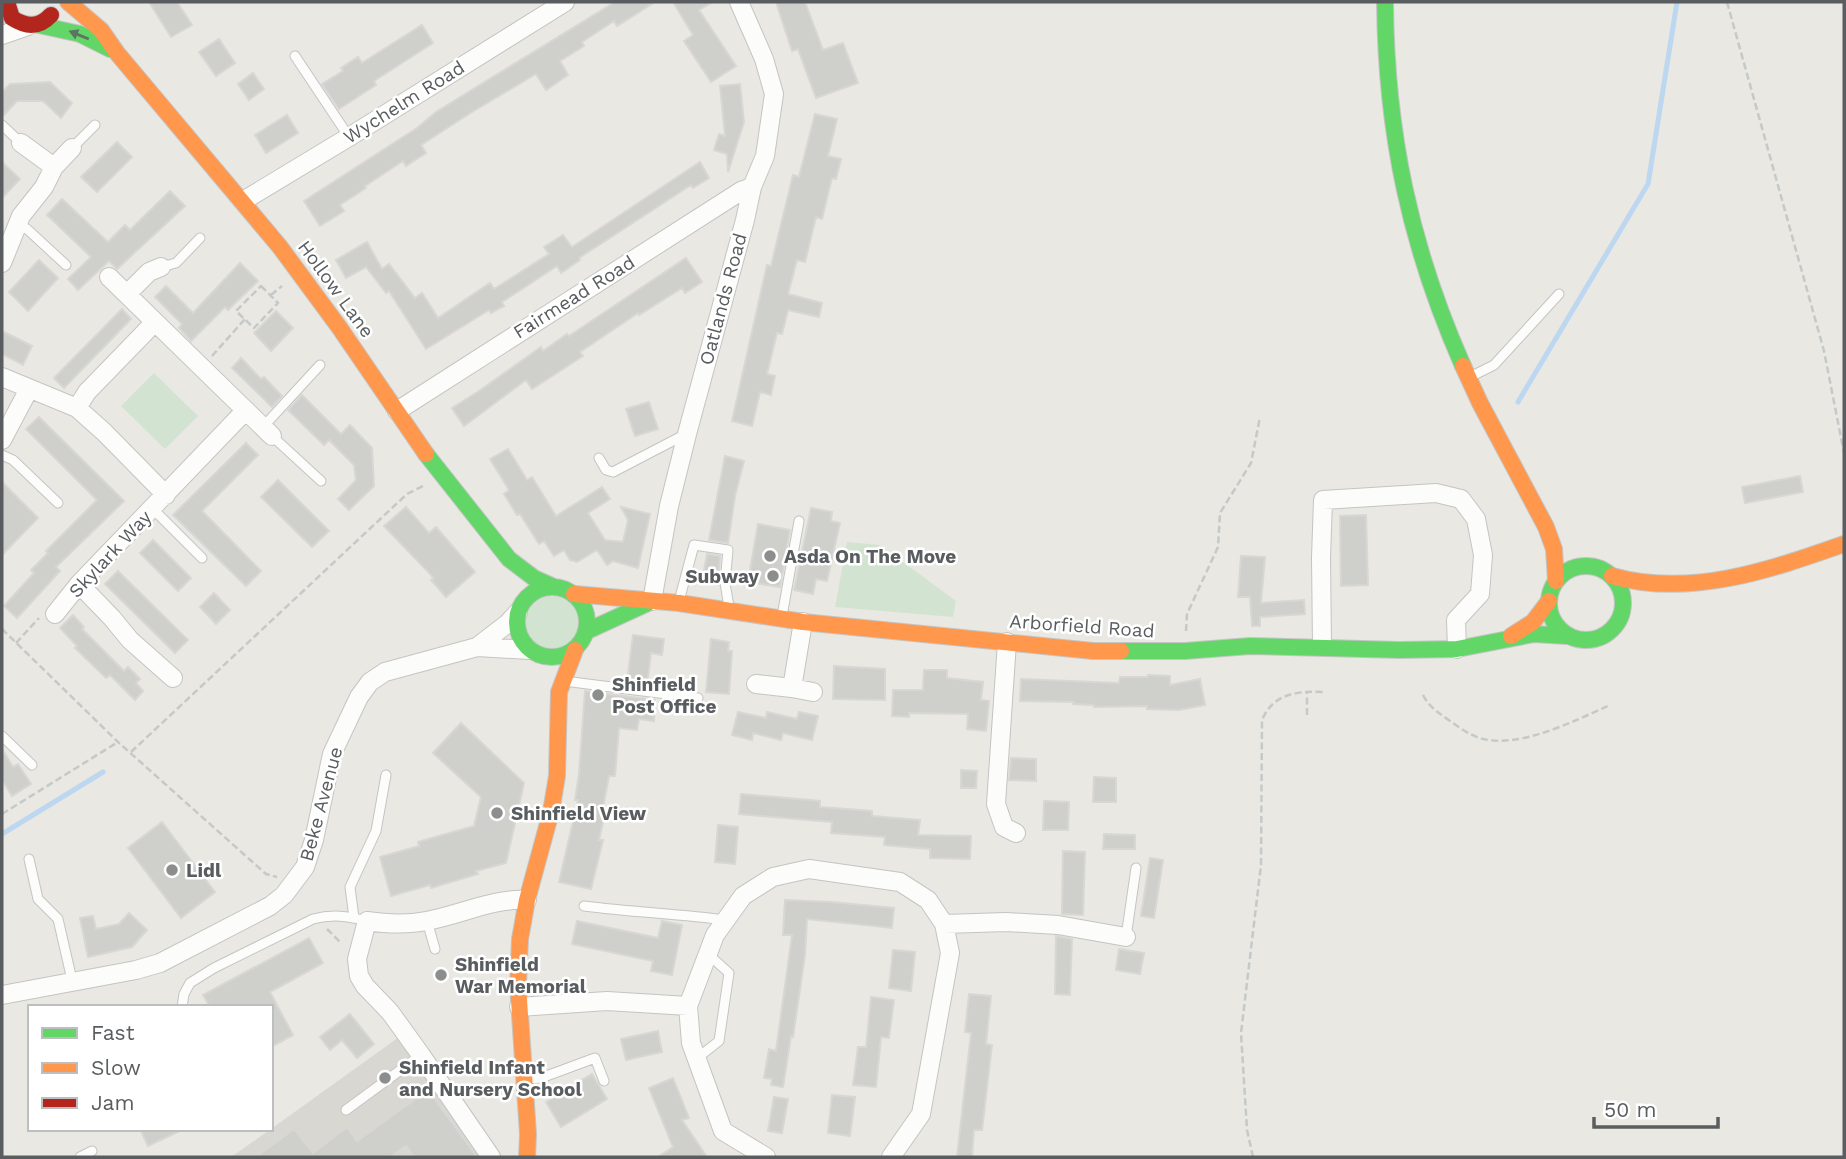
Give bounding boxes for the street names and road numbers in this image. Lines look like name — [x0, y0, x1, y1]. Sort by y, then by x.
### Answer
street label: Wychelm Road — [339, 56, 469, 148]
street label: Oatlands Road — [694, 230, 752, 368]
street label: Hollow Lane — [293, 236, 379, 342]
street label: Fairmead Road — [509, 250, 639, 344]
street label: Skylark Way — [64, 505, 156, 602]
street label: Arborfield Road — [1009, 609, 1155, 643]
street label: Beke Avenue — [295, 744, 347, 864]

